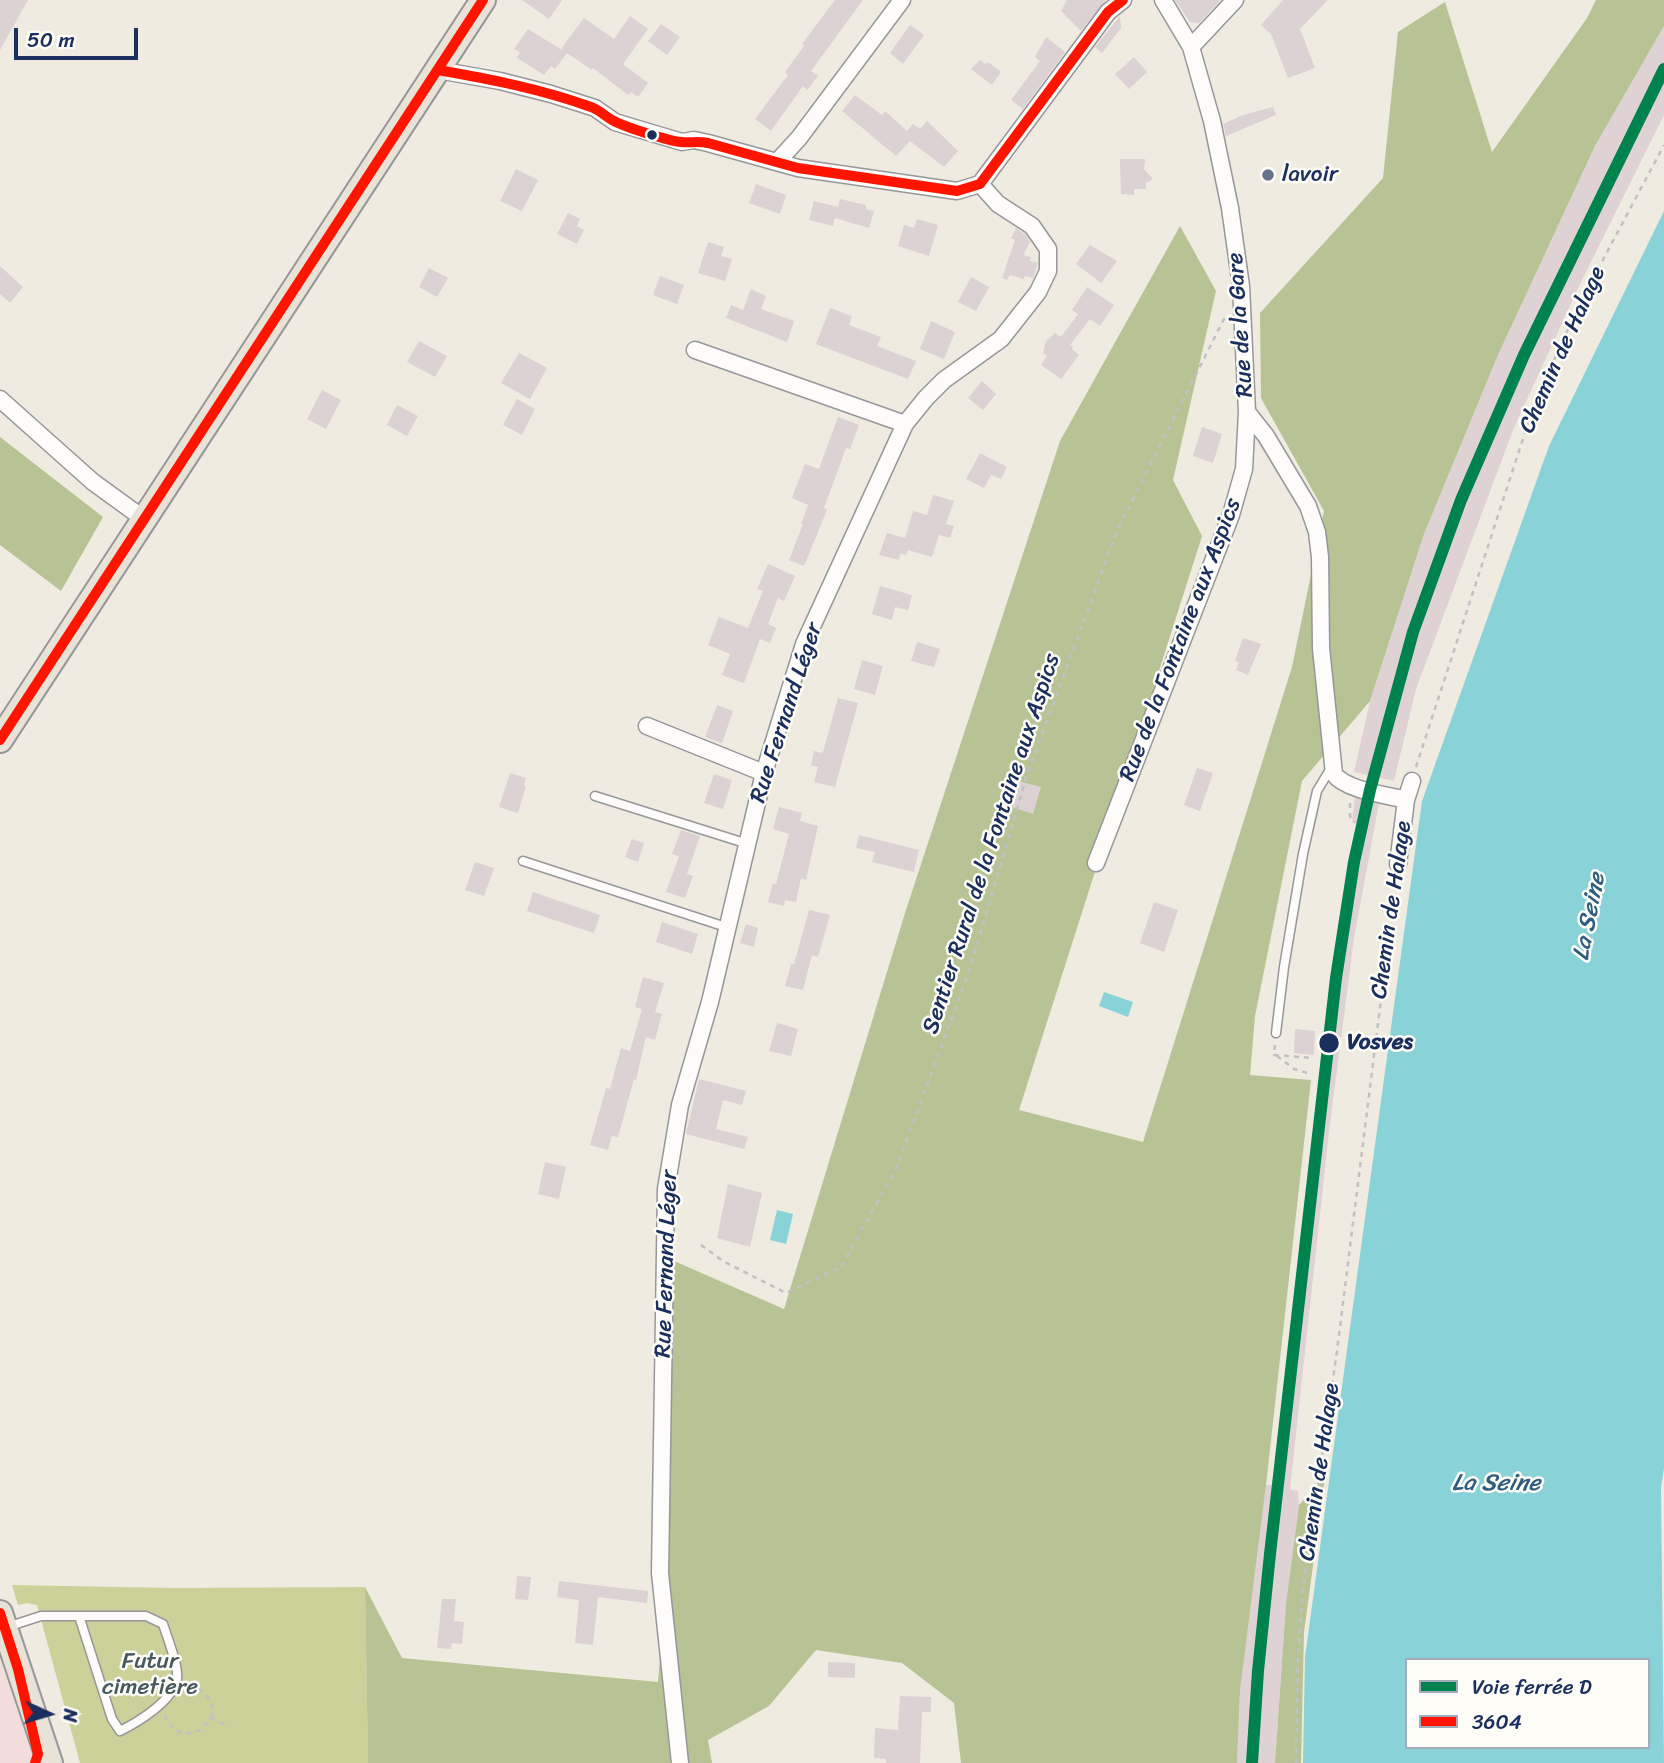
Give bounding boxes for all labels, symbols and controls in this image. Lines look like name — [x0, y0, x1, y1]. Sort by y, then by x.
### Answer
scale bar — [18, 14, 142, 58]
text: 50 m — [27, 21, 75, 59]
unlabelled marker — [645, 128, 659, 142]
place label: lavoir — [1282, 161, 1338, 189]
marker: lavoir — [1260, 167, 1276, 183]
street label: Rue de la Gare — [1222, 252, 1260, 398]
street label: Chemin de Halage — [1514, 263, 1612, 437]
street label: Rue de la Fontaine aux Aspics — [1114, 495, 1248, 785]
street label: Rue Fernand Léger — [745, 619, 829, 807]
street label: Sentier Rural de la Fontaine aux Aspics — [917, 650, 1067, 1038]
street label: Chemin de Halage — [1366, 819, 1418, 1001]
water label: La Seine — [1567, 871, 1613, 963]
place label: Vosves — [1347, 1029, 1413, 1057]
marker: Vosves — [1317, 1031, 1341, 1055]
street label: Rue Fernand Léger — [650, 1170, 684, 1358]
street label: Chemin de Halage — [1294, 1381, 1346, 1563]
water label: La Seine — [1452, 1470, 1540, 1498]
park label: Futur cimetière — [102, 1648, 198, 1702]
legend — [1405, 1658, 1650, 1749]
text: Voie ferrée D — [1472, 1668, 1592, 1706]
north arrow — [14, 1679, 84, 1749]
text: 3604 — [1472, 1703, 1522, 1741]
text: N — [54, 1708, 87, 1723]

